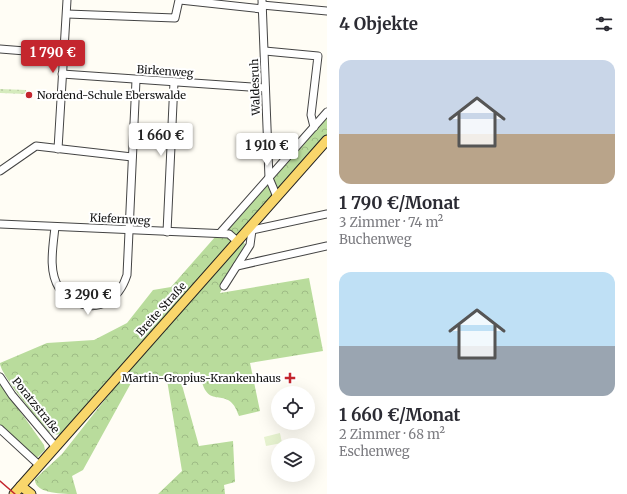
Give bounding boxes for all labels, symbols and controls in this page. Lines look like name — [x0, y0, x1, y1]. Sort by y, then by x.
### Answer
text: 4 Objekte — [339, 13, 418, 35]
icon: filters — [593, 13, 615, 35]
pin: 1 790 € — [16, 40, 90, 74]
text: 1 790 € — [30, 44, 76, 61]
street label: Waldesruh — [247, 58, 263, 117]
street label: Birkenweg — [136, 62, 194, 80]
icon: home — [441, 86, 513, 158]
place label: Nordend-Schule Eberswalde — [37, 88, 186, 102]
marker: Nordend-Schule Eberswalde — [24, 90, 34, 100]
pin: 1 660 € — [124, 123, 198, 157]
text: 1 660 € — [138, 127, 184, 144]
pin: 1 910 € — [230, 133, 304, 167]
text: 1 910 € — [245, 137, 289, 154]
text: 1 790 €/Monat — [339, 192, 460, 214]
street label: Kiefernweg — [89, 210, 151, 228]
text: 3 Zimmer · 74 m² — [339, 214, 443, 231]
text: Buchenweg — [339, 231, 412, 248]
street label: Breite Straße — [133, 279, 189, 339]
pin: 3 290 € — [51, 282, 125, 316]
text: 3 290 € — [64, 286, 112, 303]
icon: home — [441, 298, 513, 370]
place label: Martin-Gropius-Krankenhaus — [122, 371, 281, 385]
marker: Martin-Gropius-Krankenhaus — [284, 372, 296, 384]
street label: Poratzstraße — [9, 374, 63, 436]
map controls — [271, 386, 315, 482]
button: locate — [271, 386, 315, 430]
text: 1 660 €/Monat — [339, 404, 460, 426]
text: 2 Zimmer · 68 m² — [339, 426, 445, 443]
button: layers — [271, 438, 315, 482]
text: Eschenweg — [339, 443, 410, 460]

